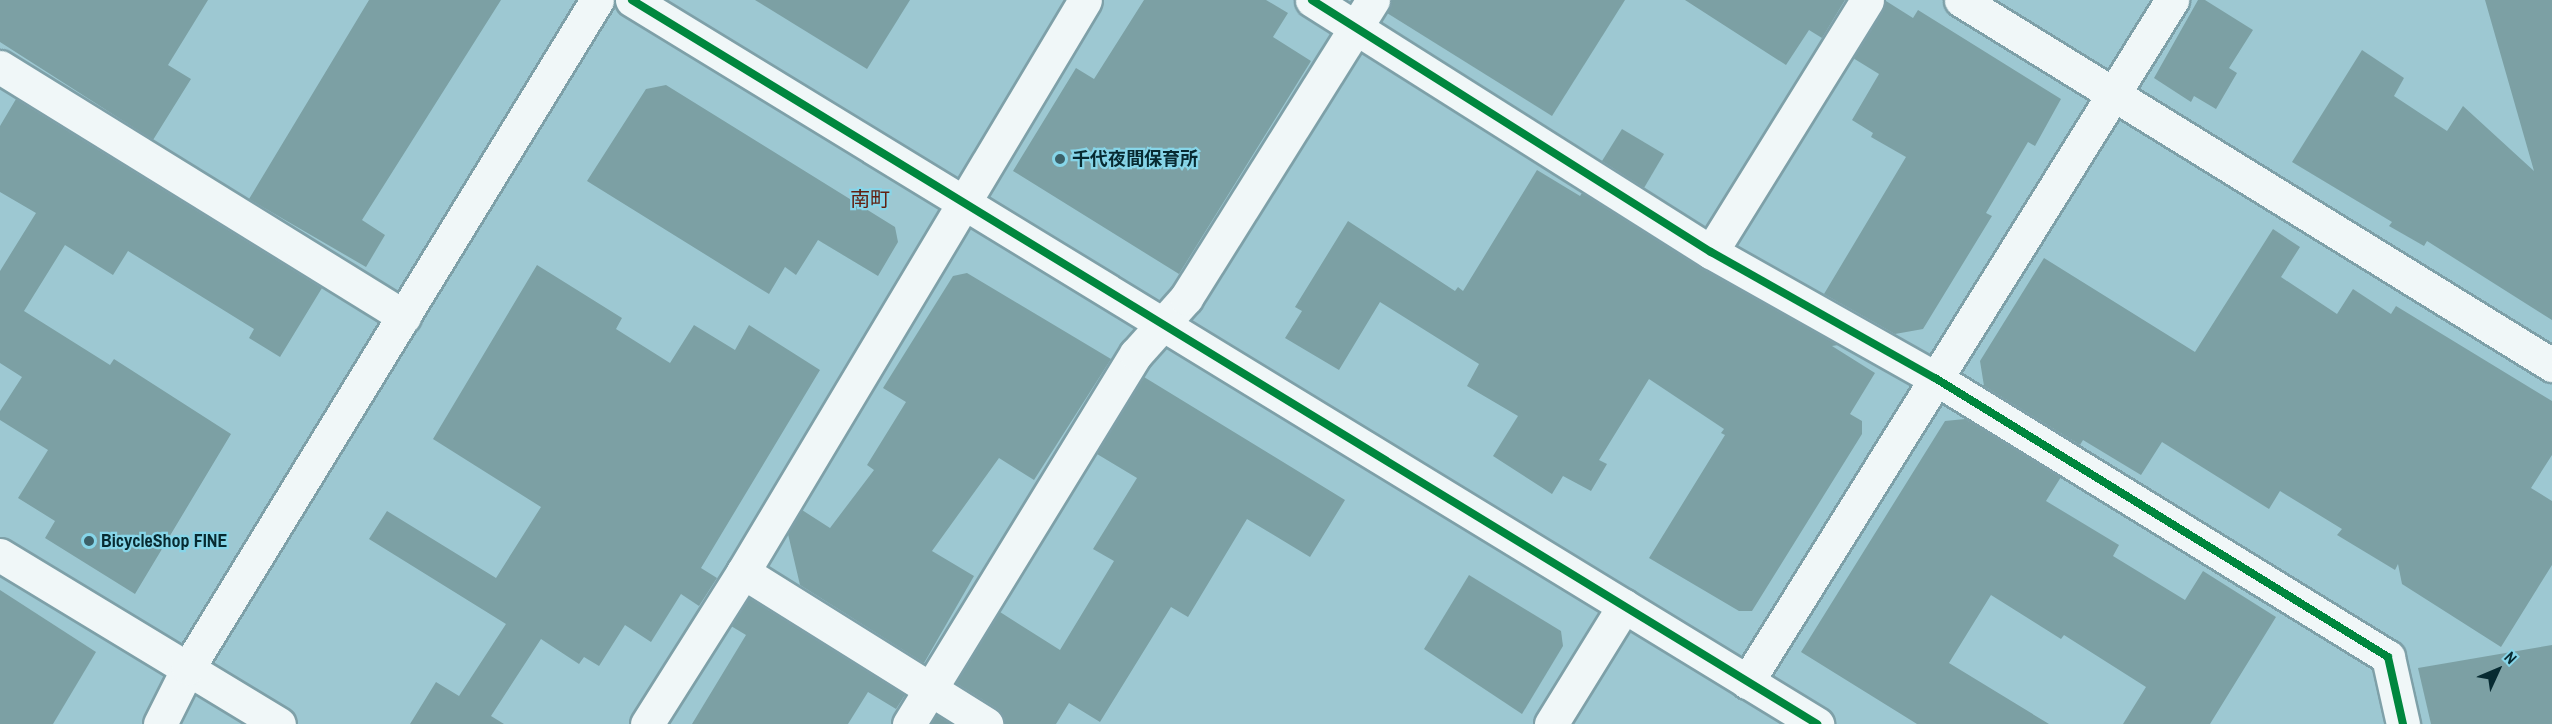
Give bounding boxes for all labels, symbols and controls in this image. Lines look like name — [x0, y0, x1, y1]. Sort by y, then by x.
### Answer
place label: 千代夜間保育所 — [1072, 148, 1198, 170]
marker: 千代夜間保育所 — [1053, 152, 1067, 166]
district label: 南町 — [850, 186, 890, 210]
place label: BicycleShop FINE — [101, 530, 227, 552]
marker: BicycleShop FINE — [82, 534, 96, 548]
north arrow — [2468, 640, 2528, 700]
text: N — [2500, 646, 2522, 669]

